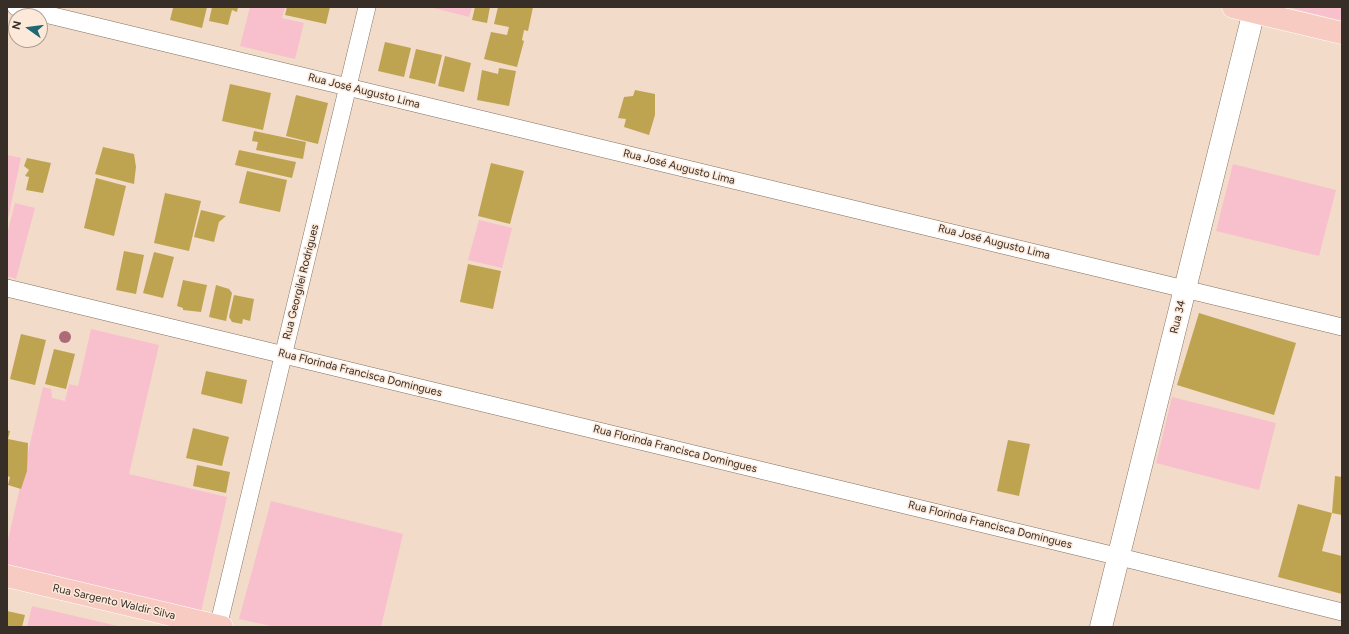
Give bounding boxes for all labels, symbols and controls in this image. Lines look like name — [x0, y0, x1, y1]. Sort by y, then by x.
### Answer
north arrow — [8, 8, 48, 48]
text: N — [10, 20, 24, 31]
street label: Rua José Augusto Lima — [307, 71, 421, 111]
street label: Rua José Augusto Lima — [622, 147, 736, 187]
street label: Rua José Augusto Lima — [937, 222, 1051, 262]
street label: Rua Georgilei Rodrigues — [280, 223, 322, 341]
street label: Rua 34 — [1167, 299, 1189, 335]
street label: Rua Florinda Francisca Domingues — [277, 346, 443, 400]
street label: Rua Florinda Francisca Domingues — [592, 422, 758, 476]
street label: Rua Florinda Francisca Domingues — [907, 498, 1073, 552]
street label: Rua Sargento Waldir Silva — [51, 581, 177, 623]

